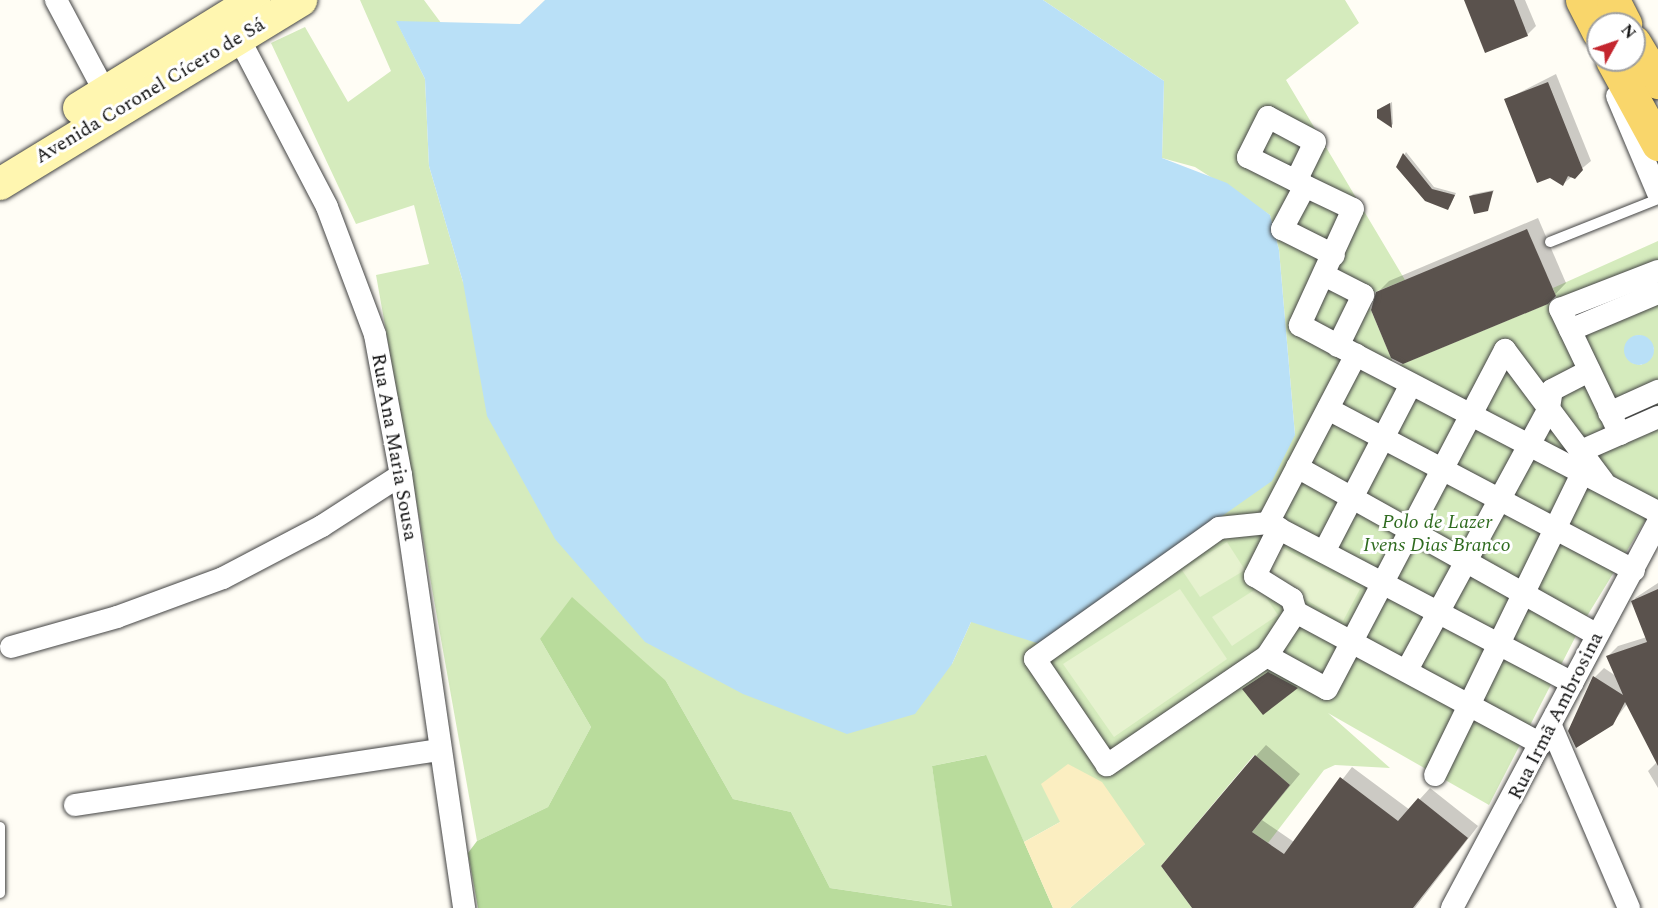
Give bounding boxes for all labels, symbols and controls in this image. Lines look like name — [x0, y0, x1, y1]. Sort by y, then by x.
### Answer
north arrow — [1586, 12, 1646, 72]
street label: Avenida Coronel Cícero de Sá — [31, 13, 269, 169]
text: N — [1615, 19, 1642, 44]
street label: Rua Ana Maria Sousa — [366, 351, 422, 543]
park label: Polo de Lazer Ivens Dias Branco — [1363, 511, 1511, 558]
street label: Rua Irmã Ambrosina — [1503, 628, 1609, 804]

